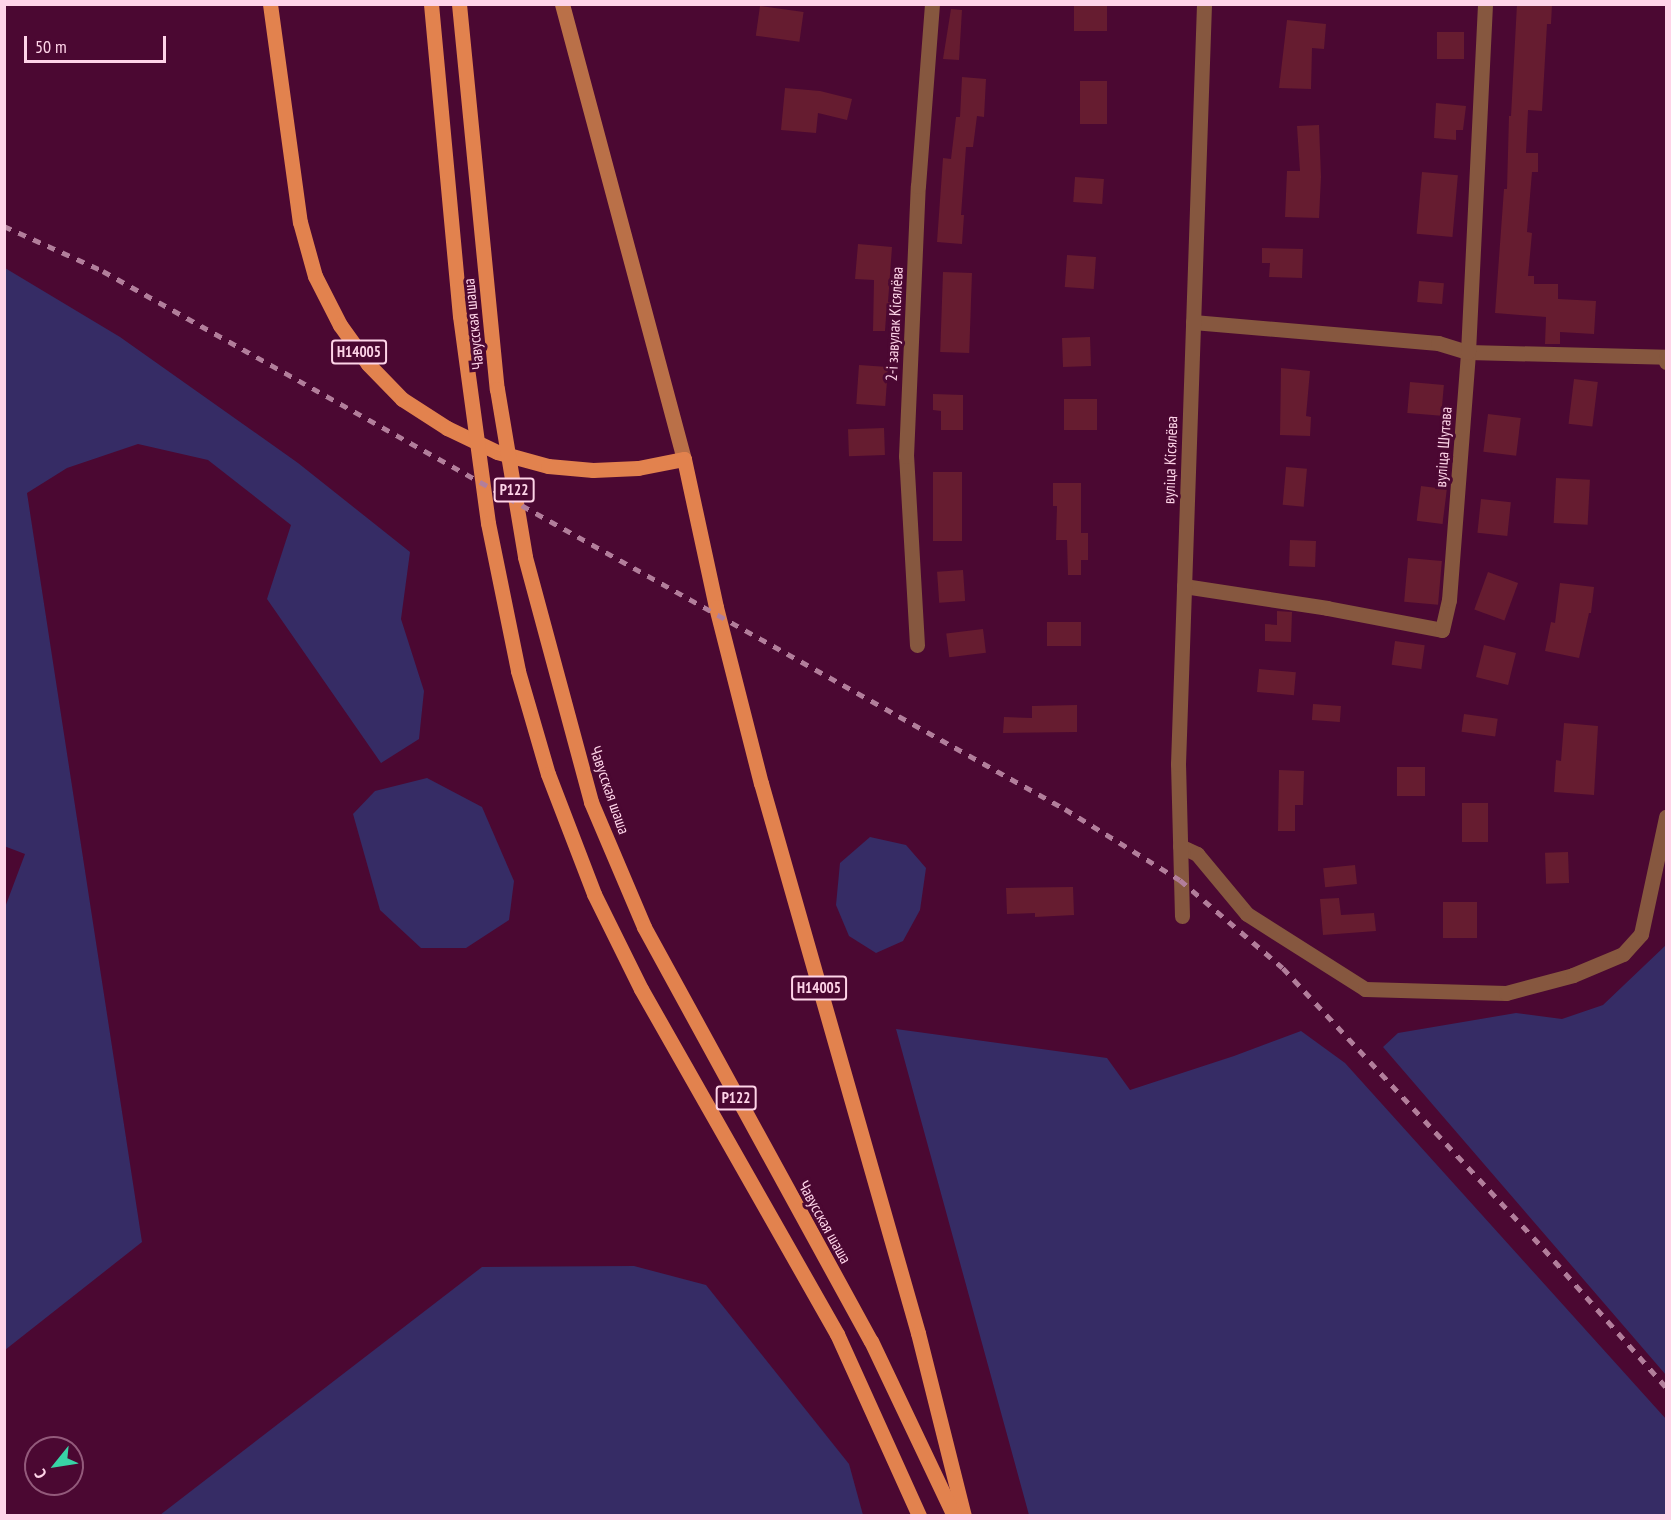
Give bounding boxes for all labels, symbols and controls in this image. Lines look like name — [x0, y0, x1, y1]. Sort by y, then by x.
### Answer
scale bar — [27, 24, 170, 62]
text: 50 m — [35, 35, 67, 58]
street label: 2-і завулак Кісялёва — [881, 266, 907, 382]
street label: Чавусская шаша — [459, 277, 487, 371]
road number: Н14005 — [330, 340, 388, 364]
street label: вуліца Шутава — [1431, 406, 1455, 488]
street label: вуліца Кісялёва — [1159, 416, 1181, 504]
road number: Р122 — [493, 478, 535, 502]
street label: Чавусская шаша — [586, 744, 634, 836]
road number: Н14005 — [790, 976, 848, 1000]
road number: Р122 — [715, 1086, 757, 1110]
street label: Чавусская шаша — [794, 1177, 856, 1267]
north arrow — [24, 1436, 84, 1496]
text: С — [30, 1466, 51, 1482]

